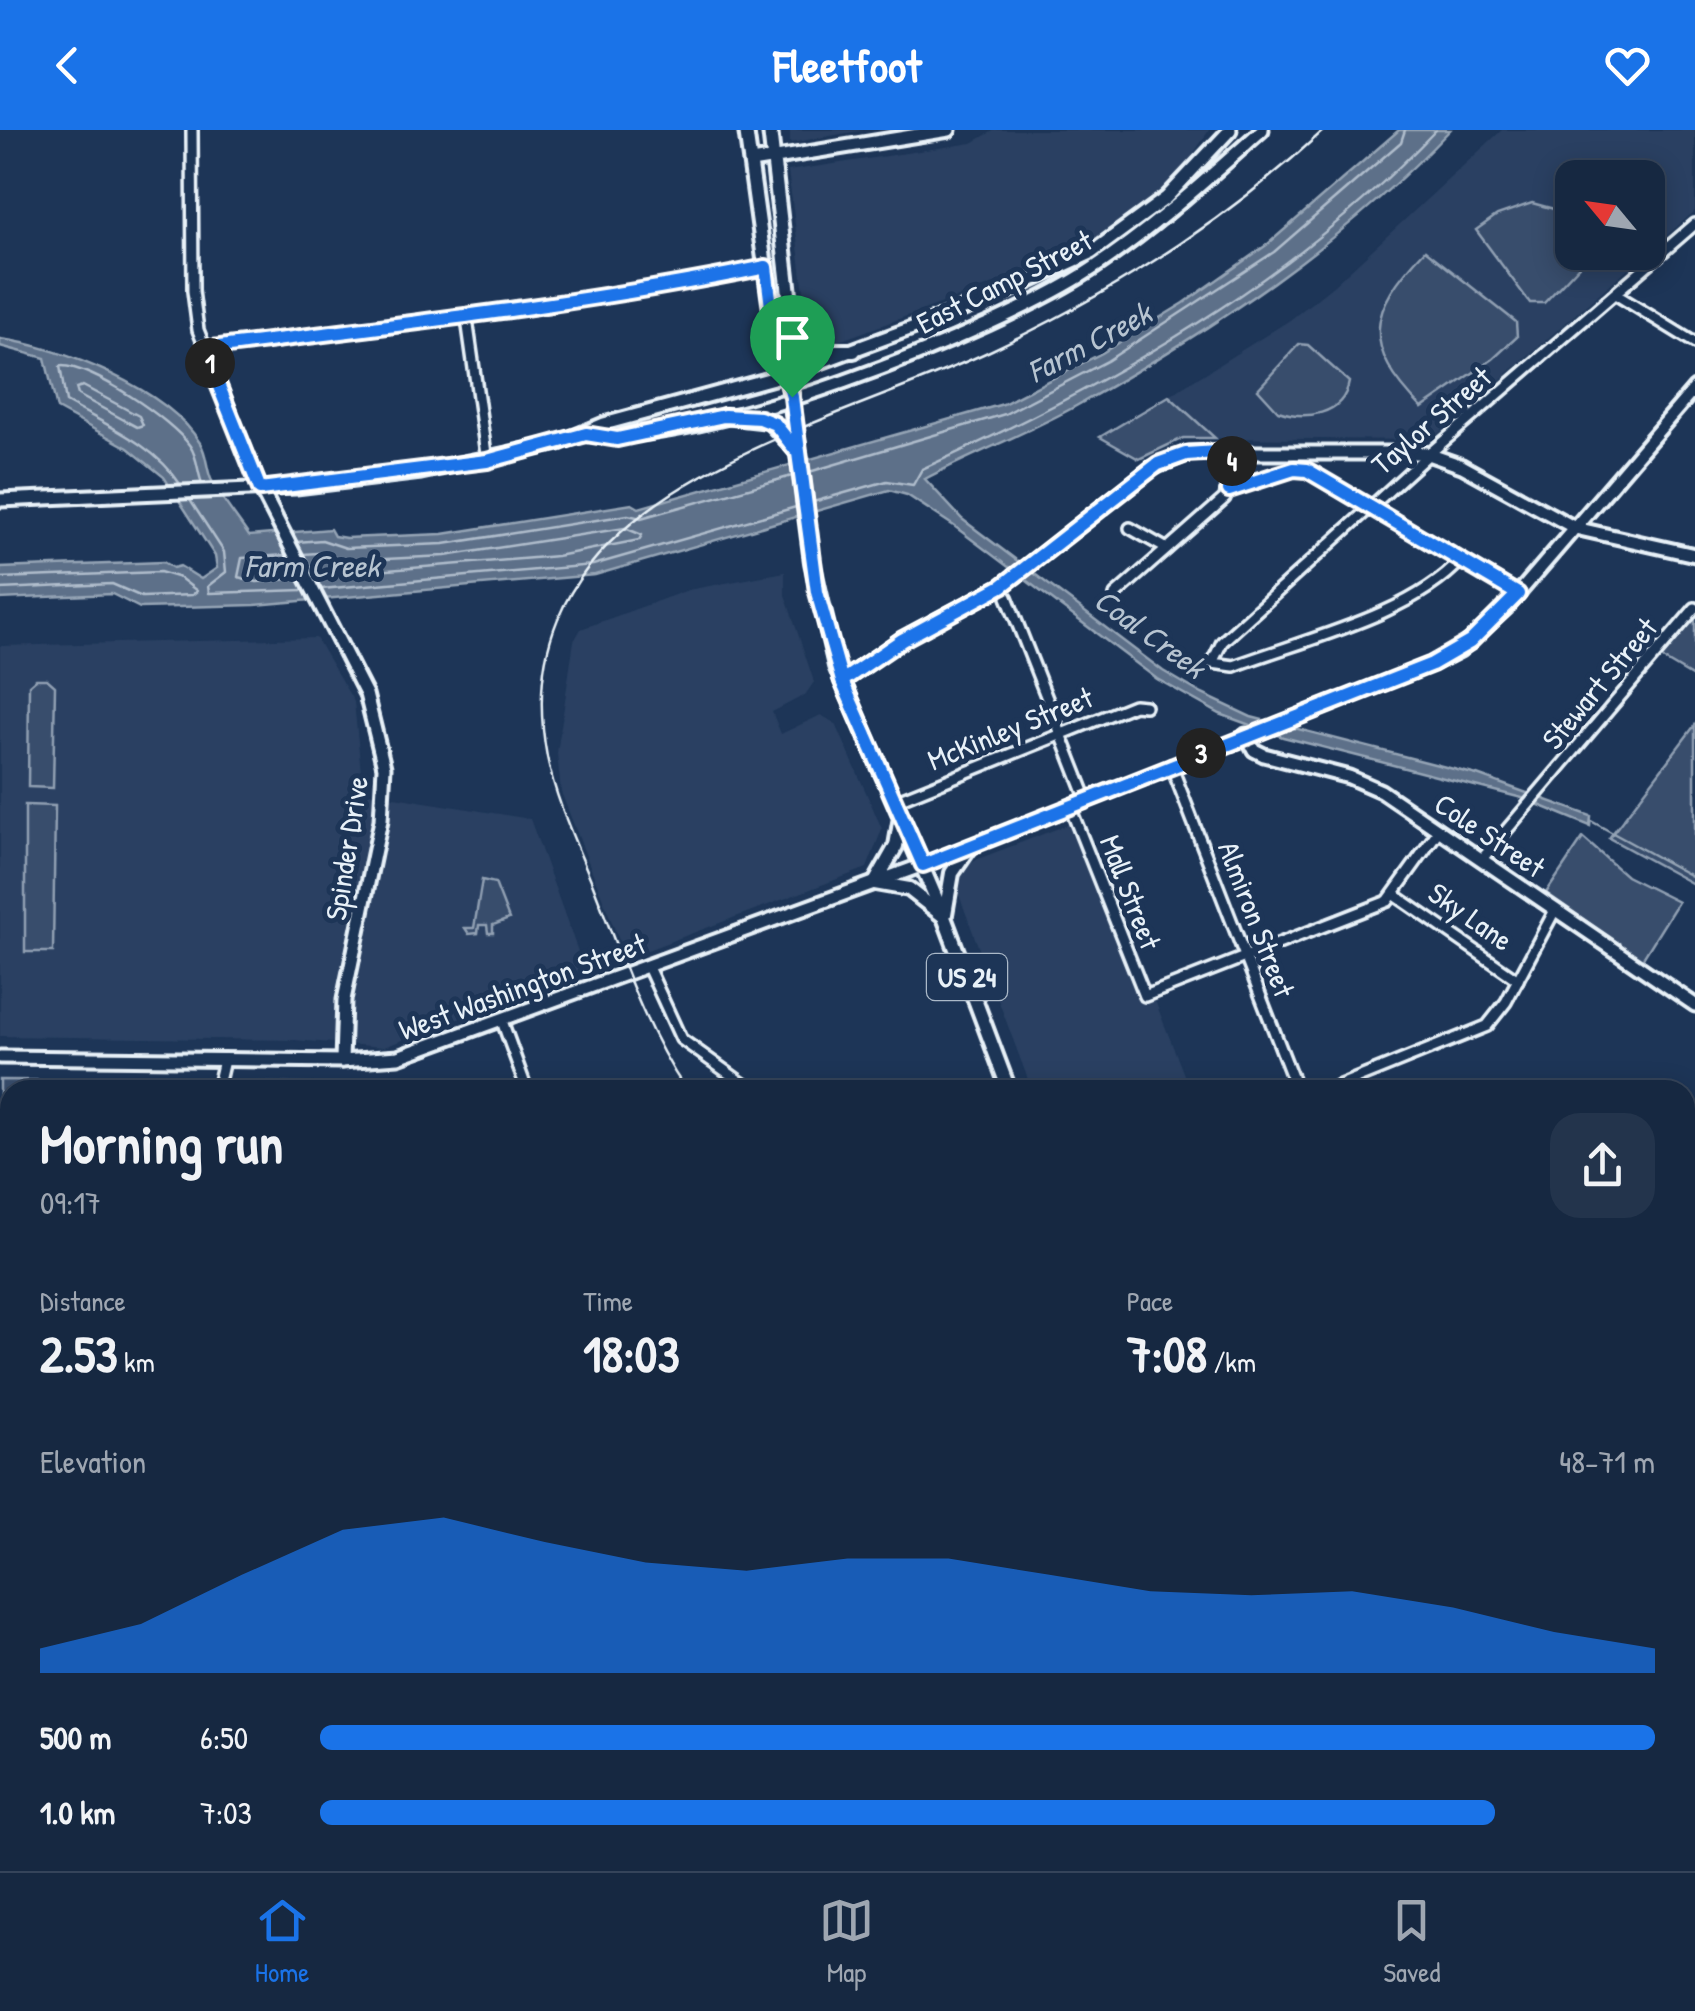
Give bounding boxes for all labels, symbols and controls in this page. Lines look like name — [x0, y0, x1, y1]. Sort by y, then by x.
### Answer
text: Fleetfoot — [773, 35, 922, 96]
icon: back — [40, 38, 95, 93]
icon: heart — [1600, 38, 1655, 93]
north arrow — [1555, 160, 1665, 270]
map controls — [1555, 160, 1665, 270]
street label: East Camp Street — [909, 219, 1099, 342]
water label: Farm Creek — [1019, 290, 1161, 393]
pin — [750, 295, 835, 398]
icon: arrive — [765, 310, 820, 365]
pin: 1 — [185, 338, 235, 388]
text: 1 — [205, 344, 215, 382]
street label: Taylor Street — [1362, 356, 1500, 483]
pin: 4 — [1207, 436, 1257, 486]
text: 4 — [1227, 442, 1237, 480]
water label: Farm Creek — [245, 544, 382, 587]
water label: Coal Creek — [1086, 578, 1216, 689]
street label: Stewart Street — [1532, 608, 1666, 757]
street label: McKinley Street — [921, 676, 1099, 779]
pin: 3 — [1176, 728, 1226, 778]
text: 3 — [1195, 734, 1207, 772]
street label: Spinder Drive — [315, 773, 377, 923]
street label: Cole Street — [1427, 783, 1554, 887]
street label: Mall Street — [1091, 829, 1171, 955]
street label: Almiron Street — [1209, 835, 1305, 1003]
street label: Sky Lane — [1421, 873, 1521, 959]
street label: West Washington Street — [393, 923, 652, 1049]
road number: US 24 — [927, 954, 1007, 1000]
text: Morning run — [40, 1106, 283, 1180]
button: share — [1550, 1113, 1655, 1218]
text: 09:17 — [40, 1181, 101, 1224]
text: Distance — [40, 1282, 126, 1320]
text: Time — [583, 1282, 633, 1320]
text: Pace — [1127, 1282, 1173, 1320]
text: 2.53 — [40, 1320, 118, 1388]
text: 18:03 — [583, 1320, 680, 1388]
text: 7:08 — [1127, 1320, 1207, 1388]
text: km — [118, 1343, 155, 1381]
text: /km — [1207, 1343, 1256, 1381]
text: Elevation — [40, 1440, 146, 1483]
text: 48–71 m — [1559, 1440, 1655, 1483]
text: 500 m — [40, 1716, 111, 1759]
text: 6:50 — [200, 1716, 248, 1759]
text: 1.0 km — [40, 1791, 115, 1834]
text: 7:03 — [200, 1791, 252, 1834]
tab: Home — [255, 1893, 310, 1991]
tab: Map — [819, 1893, 874, 1991]
tab: Saved — [1383, 1893, 1440, 1991]

